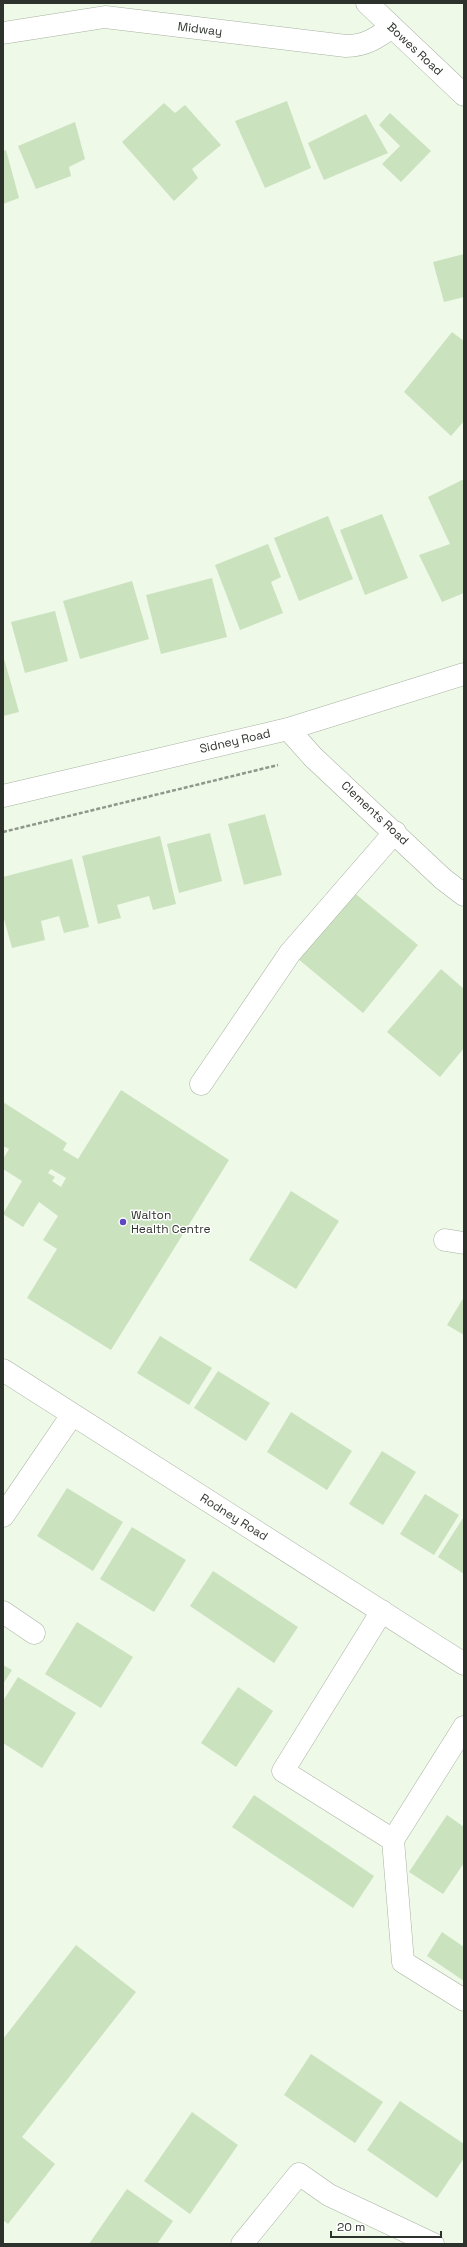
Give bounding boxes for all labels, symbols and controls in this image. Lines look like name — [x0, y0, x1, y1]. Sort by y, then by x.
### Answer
street label: Midway — [177, 18, 223, 40]
street label: Bowes Road — [384, 19, 446, 79]
street label: Sidney Road — [198, 725, 272, 757]
street label: Clements Road — [338, 778, 412, 848]
place label: Walton Health Centre — [131, 1207, 211, 1237]
marker: Walton Health Centre — [118, 1217, 128, 1227]
street label: Rodney Road — [197, 1490, 271, 1544]
scale bar — [331, 2213, 441, 2239]
text: 20 m — [337, 2219, 365, 2235]

